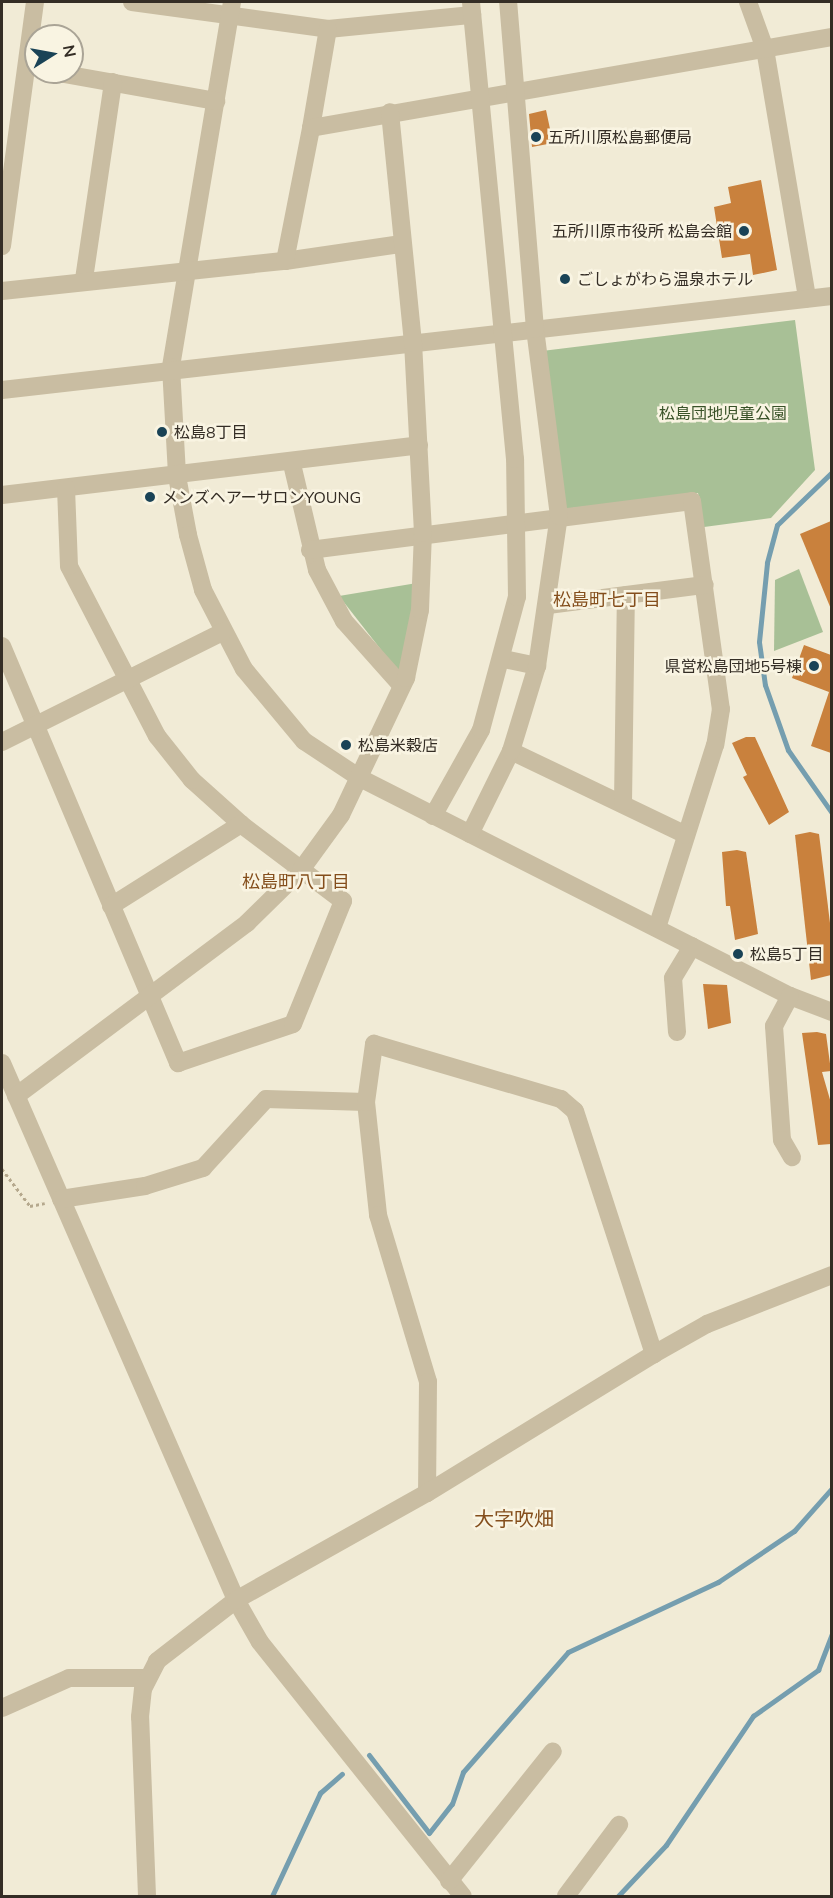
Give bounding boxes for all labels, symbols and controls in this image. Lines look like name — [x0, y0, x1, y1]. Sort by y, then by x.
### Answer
north arrow — [24, 24, 84, 84]
text: N — [59, 43, 81, 59]
place label: 五所川原松島郵便局 — [548, 127, 692, 147]
marker: 五所川原松島郵便局 — [529, 130, 543, 144]
place label: 五所川原市役所 松島会館 — [552, 221, 732, 241]
marker: 五所川原市役所 松島会館 — [737, 224, 751, 238]
place label: ごしょがわら温泉ホテル — [577, 269, 753, 289]
marker: ごしょがわら温泉ホテル — [558, 272, 572, 286]
park label: 松島団地児童公園 — [659, 403, 787, 423]
place label: 松島8丁目 — [174, 422, 248, 442]
marker: 松島8丁目 — [155, 425, 169, 439]
place label: メンズヘアーサロンYOUNG — [162, 487, 362, 507]
marker: メンズヘアーサロンYOUNG — [143, 490, 157, 504]
district label: 松島町七丁目 — [553, 589, 661, 611]
place label: 県営松島団地5号棟 — [664, 656, 802, 676]
marker: 県営松島団地5号棟 — [807, 659, 821, 673]
place label: 松島米穀店 — [358, 735, 438, 755]
marker: 松島米穀店 — [339, 738, 353, 752]
district label: 松島町八丁目 — [242, 871, 350, 893]
place label: 松島5丁目 — [750, 944, 824, 964]
marker: 松島5丁目 — [731, 947, 745, 961]
district label: 大字吹畑 — [474, 1506, 554, 1530]

